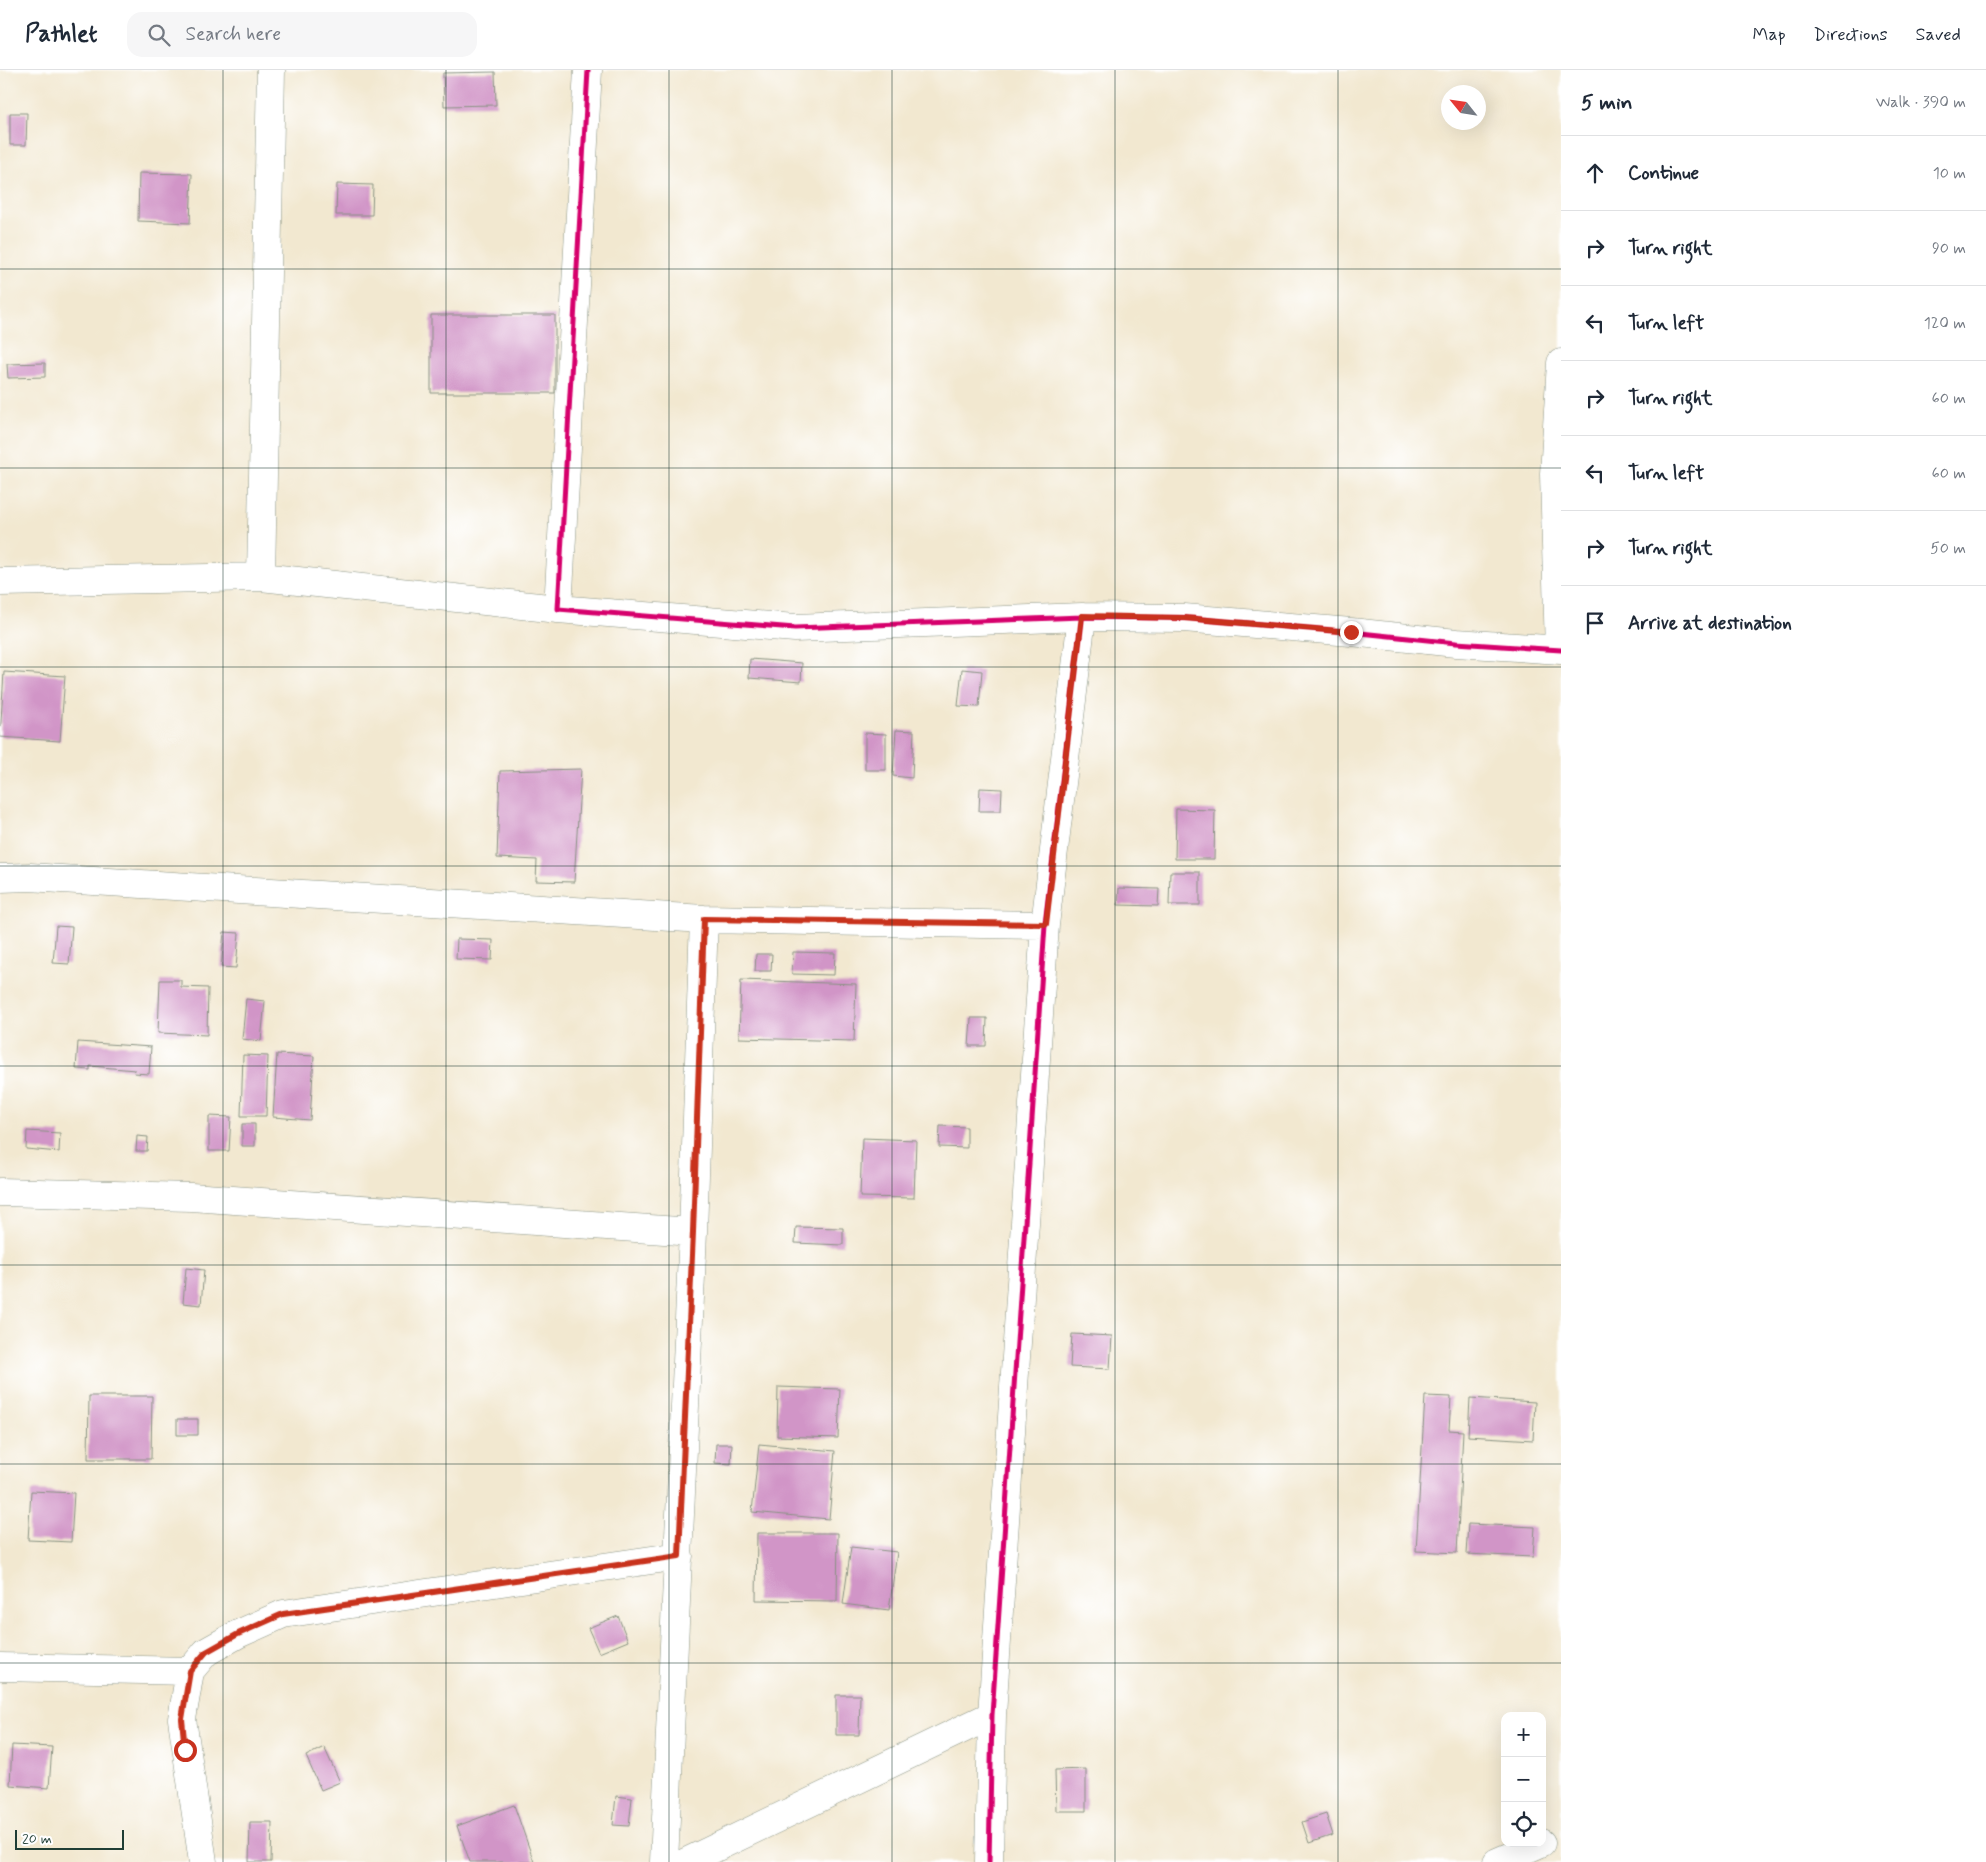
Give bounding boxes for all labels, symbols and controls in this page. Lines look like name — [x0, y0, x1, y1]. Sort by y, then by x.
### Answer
search box — [127, 12, 477, 57]
text: Pathlet — [25, 19, 97, 50]
icon: search — [145, 21, 173, 49]
text: Search here — [185, 22, 281, 47]
text: Map — [1753, 23, 1786, 47]
text: Directions — [1814, 23, 1888, 47]
text: Saved — [1916, 23, 1961, 47]
north arrow — [1441, 85, 1486, 130]
text: 5 min — [1581, 89, 1633, 117]
text: Walk · 390 m — [1876, 92, 1966, 113]
icon: ahead — [1581, 159, 1609, 187]
text: Continue — [1628, 161, 1699, 186]
text: 10 m — [1933, 163, 1966, 184]
icon: right — [1581, 234, 1609, 262]
text: Turn right — [1628, 236, 1712, 261]
text: 90 m — [1932, 238, 1966, 259]
icon: left — [1581, 309, 1609, 337]
text: Turn left — [1628, 311, 1704, 336]
text: 120 m — [1924, 313, 1966, 334]
icon: right — [1581, 384, 1609, 412]
text: Turn right — [1628, 386, 1712, 411]
text: 60 m — [1932, 388, 1966, 409]
icon: left — [1581, 459, 1609, 487]
text: Turn left — [1628, 461, 1704, 486]
text: 60 m — [1932, 463, 1966, 484]
icon: right — [1581, 534, 1609, 562]
text: Turn right — [1628, 536, 1712, 561]
text: 50 m — [1930, 538, 1966, 559]
icon: arrive — [1581, 609, 1609, 637]
text: Arrive at destination — [1628, 611, 1792, 636]
route end — [1340, 621, 1363, 644]
map controls — [1501, 1712, 1546, 1847]
button: + — [1501, 1712, 1546, 1757]
route start — [174, 1739, 197, 1762]
button: − — [1501, 1757, 1546, 1802]
button: locate — [1501, 1802, 1546, 1847]
scale bar — [15, 1827, 124, 1850]
text: 20 m — [22, 1830, 52, 1848]

